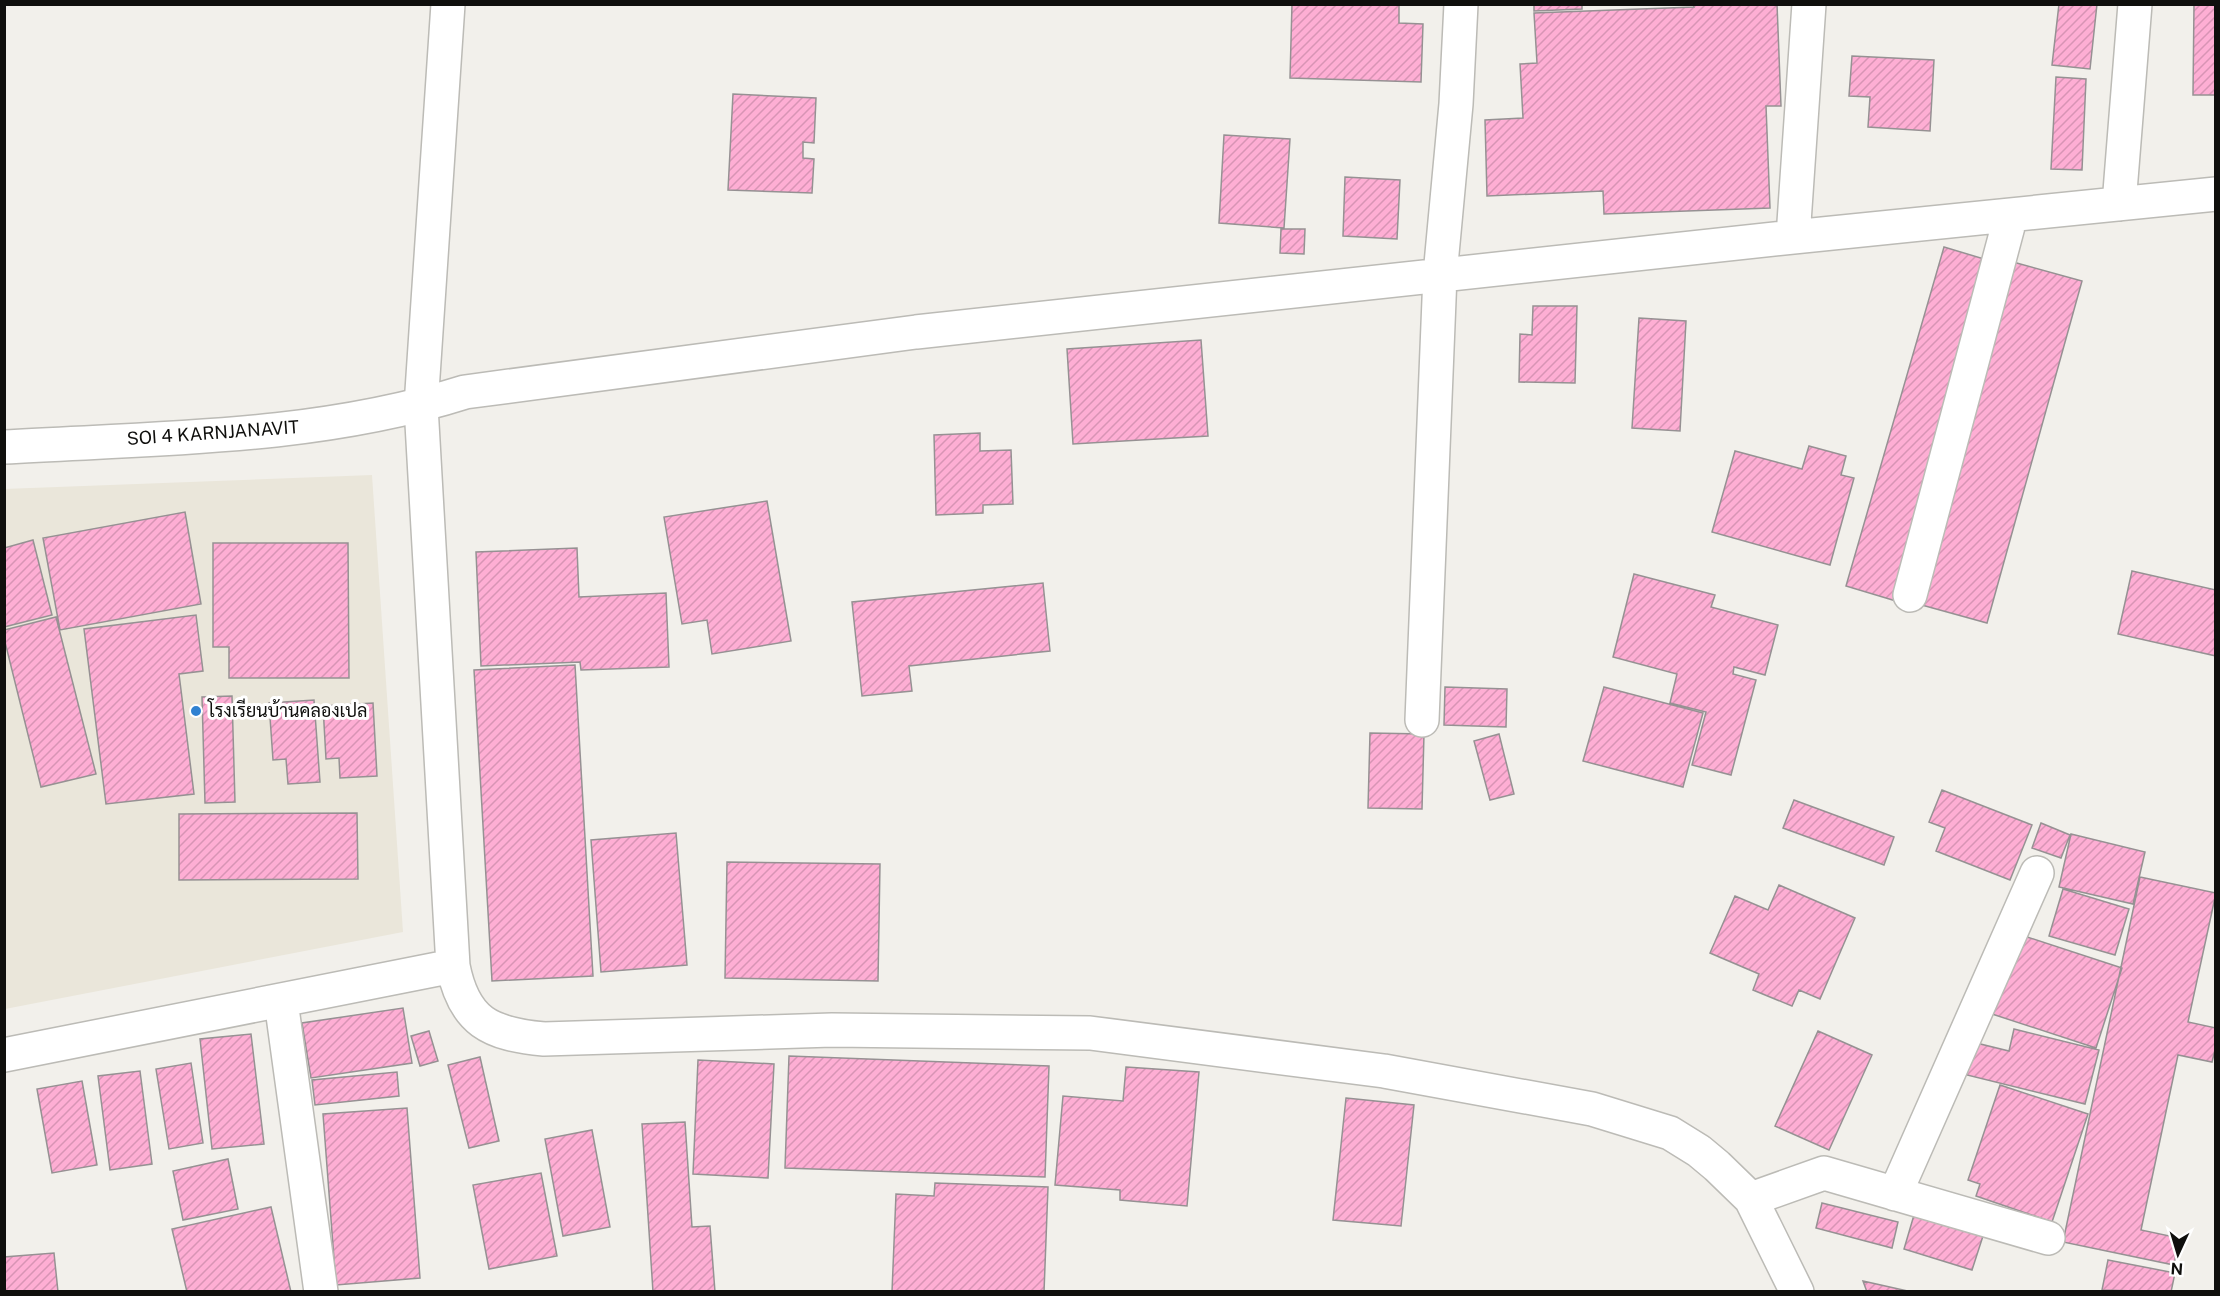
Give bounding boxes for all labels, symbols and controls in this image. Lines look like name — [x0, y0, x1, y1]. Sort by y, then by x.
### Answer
street label: SOI 4 KARNJANAVIT — [126, 416, 300, 449]
place label: โรงเรียนบ้านคลองเปล — [207, 698, 367, 721]
marker: โรงเรียนบ้านคลองเปล — [189, 704, 203, 718]
north arrow — [2148, 1224, 2208, 1284]
text: N — [2170, 1259, 2184, 1278]

